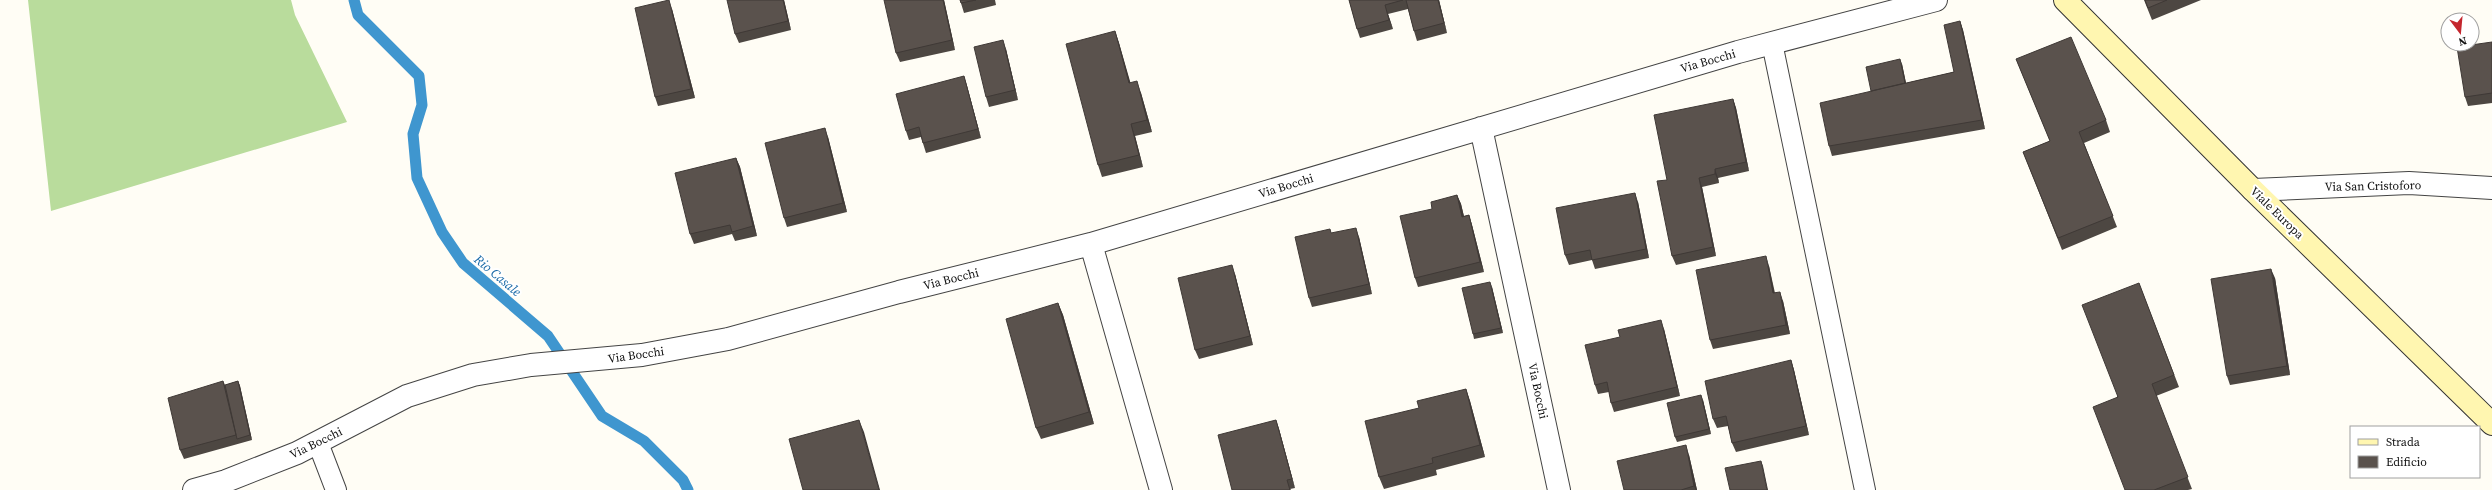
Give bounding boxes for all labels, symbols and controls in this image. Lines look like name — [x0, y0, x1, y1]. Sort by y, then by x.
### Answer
north arrow — [2440, 12, 2480, 52]
text: N — [2457, 33, 2469, 49]
street label: Via Bocchi — [1679, 45, 1738, 77]
street label: Via Bocchi — [1257, 170, 1316, 202]
street label: Via San Cristoforo — [2325, 177, 2422, 195]
street label: Viale Europa — [2247, 183, 2308, 243]
water label: Rio Casale — [470, 250, 525, 300]
street label: Via Bocchi — [922, 264, 981, 294]
street label: Via Bocchi — [607, 343, 666, 367]
street label: Via Bocchi — [1524, 362, 1552, 421]
street label: Via Bocchi — [287, 423, 345, 463]
legend — [2350, 426, 2480, 478]
text: Strada — [2386, 434, 2421, 450]
text: Edificio — [2386, 454, 2427, 470]

